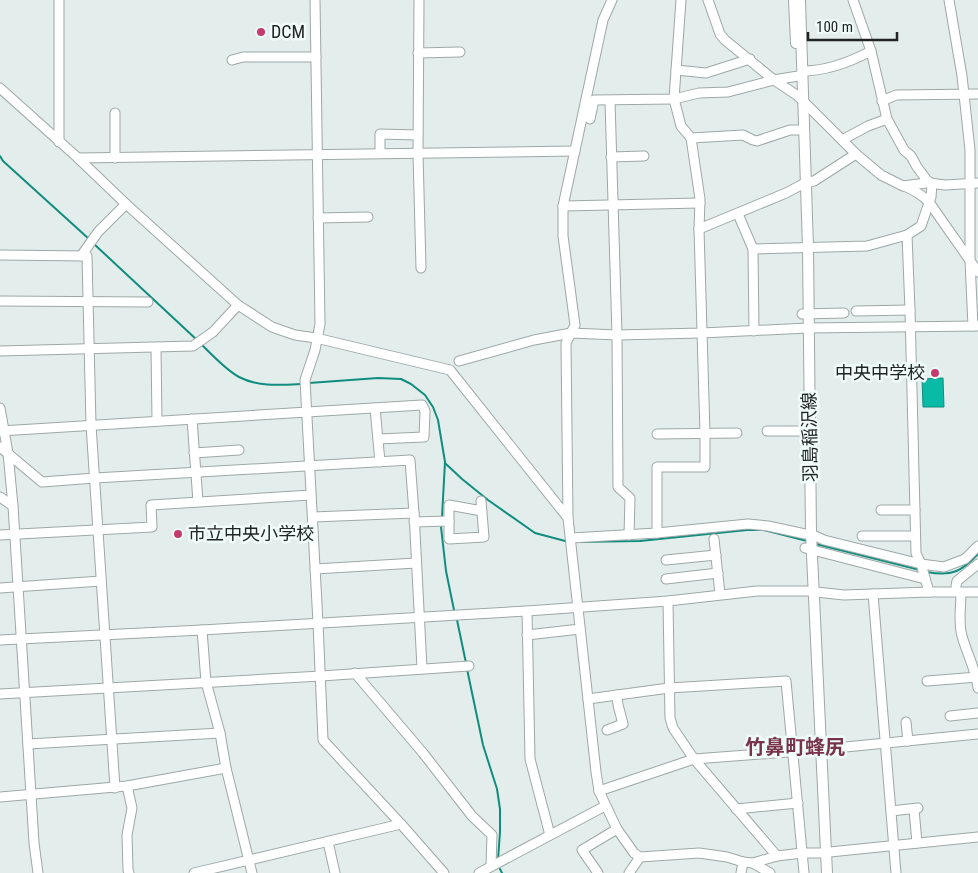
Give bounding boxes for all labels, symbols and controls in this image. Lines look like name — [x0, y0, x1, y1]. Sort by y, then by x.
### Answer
scale bar — [808, 10, 897, 42]
text: 100 m — [816, 18, 853, 36]
place label: DCM — [271, 21, 305, 42]
marker: DCM — [255, 26, 267, 38]
place label: 中央中学校 — [835, 362, 925, 383]
marker: 中央中学校 — [929, 367, 941, 379]
street label: 羽島稲沢線 — [798, 392, 821, 482]
place label: 市立中央小学校 — [188, 523, 314, 544]
marker: 市立中央小学校 — [172, 528, 184, 540]
district label: 竹鼻町蜂尻 — [745, 735, 845, 759]

